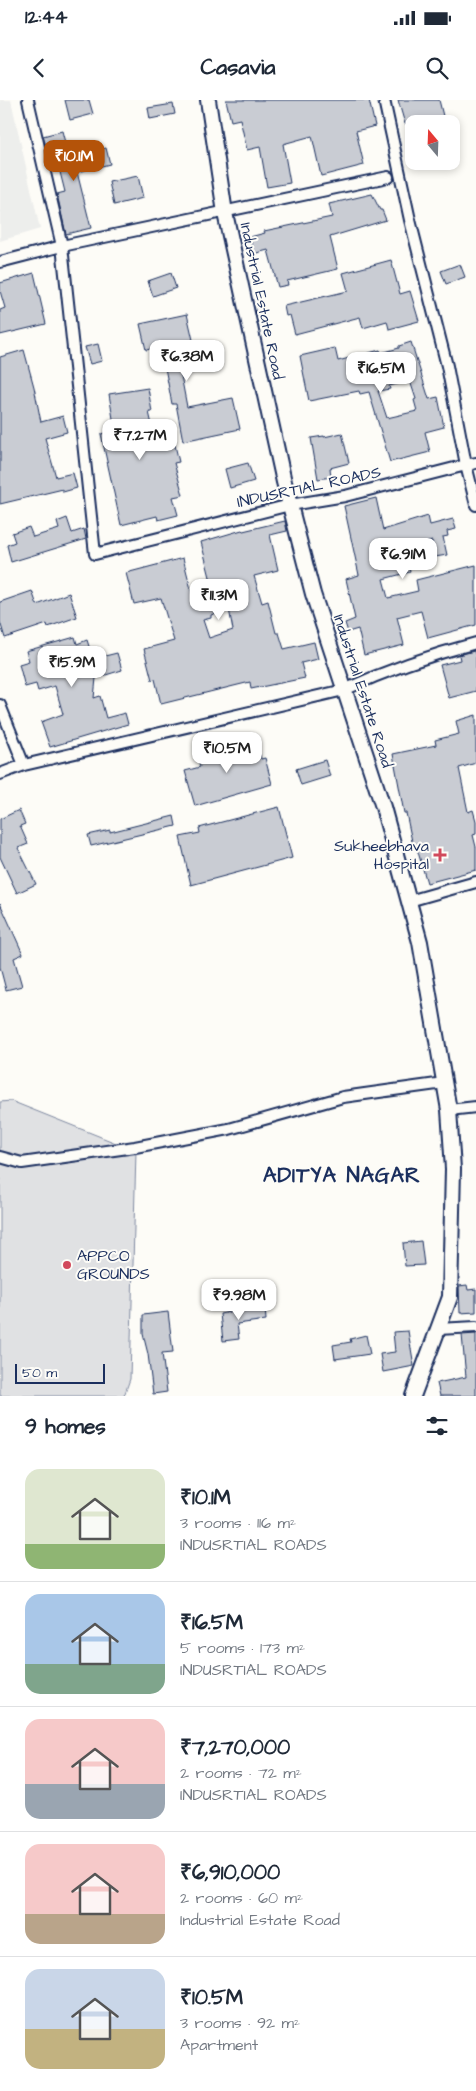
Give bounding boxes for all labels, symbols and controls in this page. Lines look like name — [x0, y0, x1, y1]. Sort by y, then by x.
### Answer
text: 12:44 — [25, 4, 67, 31]
text: Casavia — [201, 52, 275, 83]
icon: back — [25, 54, 53, 82]
icon: search — [423, 54, 451, 82]
north arrow — [405, 115, 460, 170]
map controls — [405, 115, 460, 170]
pin: ₹10.1M — [33, 139, 115, 182]
text: ₹10.1M — [55, 145, 93, 167]
street label: Industrial Estate Road — [235, 220, 289, 382]
pin: ₹6.38M — [146, 340, 228, 382]
text: ₹6.38M — [160, 345, 214, 367]
pin: ₹16.5M — [340, 352, 422, 394]
text: ₹16.5M — [357, 357, 405, 379]
pin: ₹7.27M — [99, 418, 181, 461]
text: ₹7.27M — [113, 424, 167, 446]
street label: INDUSRTIAL ROADS — [235, 461, 383, 513]
pin: ₹6.91M — [362, 538, 444, 580]
text: ₹6.91M — [380, 543, 426, 565]
pin: ₹11.3M — [178, 578, 260, 621]
text: ₹11.3M — [201, 584, 237, 606]
street label: Industrial Estate Road — [328, 612, 398, 770]
pin: ₹15.9M — [31, 646, 113, 688]
text: ₹15.9M — [48, 651, 96, 673]
pin: ₹10.5M — [186, 732, 268, 774]
text: ₹10.5M — [203, 737, 251, 759]
place label: Sukheebhava Hospital — [334, 835, 429, 875]
marker: Sukheebhava Hospital — [433, 848, 447, 862]
district label: ADITYA NAGAR — [263, 1161, 421, 1190]
place label: APPCO GROUNDS — [77, 1245, 150, 1285]
marker: APPCO GROUNDS — [61, 1259, 73, 1271]
pin: ₹9.98M — [198, 1278, 280, 1321]
text: ₹9.98M — [212, 1284, 266, 1306]
scale bar — [15, 1361, 105, 1384]
text: 50 m — [22, 1363, 57, 1383]
text: 9 homes — [25, 1412, 106, 1441]
icon: filters — [423, 1412, 451, 1440]
text: ₹10.1M — [180, 1483, 231, 1512]
icon: home — [65, 1489, 125, 1549]
text: 3 rooms · 116 m² — [180, 1512, 296, 1534]
text: INDUSRTIAL ROADS — [180, 1534, 327, 1556]
text: ₹16.5M — [180, 1608, 243, 1637]
icon: home — [65, 1614, 125, 1674]
text: 5 rooms · 173 m² — [180, 1637, 305, 1659]
text: INDUSRTIAL ROADS — [180, 1659, 327, 1681]
text: ₹7,270,000 — [180, 1733, 290, 1762]
icon: home — [65, 1739, 125, 1799]
text: 2 rooms · 72 m² — [180, 1762, 302, 1784]
text: INDUSRTIAL ROADS — [180, 1784, 327, 1806]
text: ₹6,910,000 — [180, 1858, 280, 1887]
icon: home — [65, 1864, 125, 1924]
text: 2 rooms · 60 m² — [180, 1887, 303, 1909]
text: Industrial Estate Road — [180, 1909, 340, 1931]
text: ₹10.5M — [180, 1983, 243, 2012]
icon: home — [65, 1989, 125, 2049]
text: 3 rooms · 92 m² — [180, 2012, 300, 2034]
text: Apartment — [180, 2034, 258, 2056]

